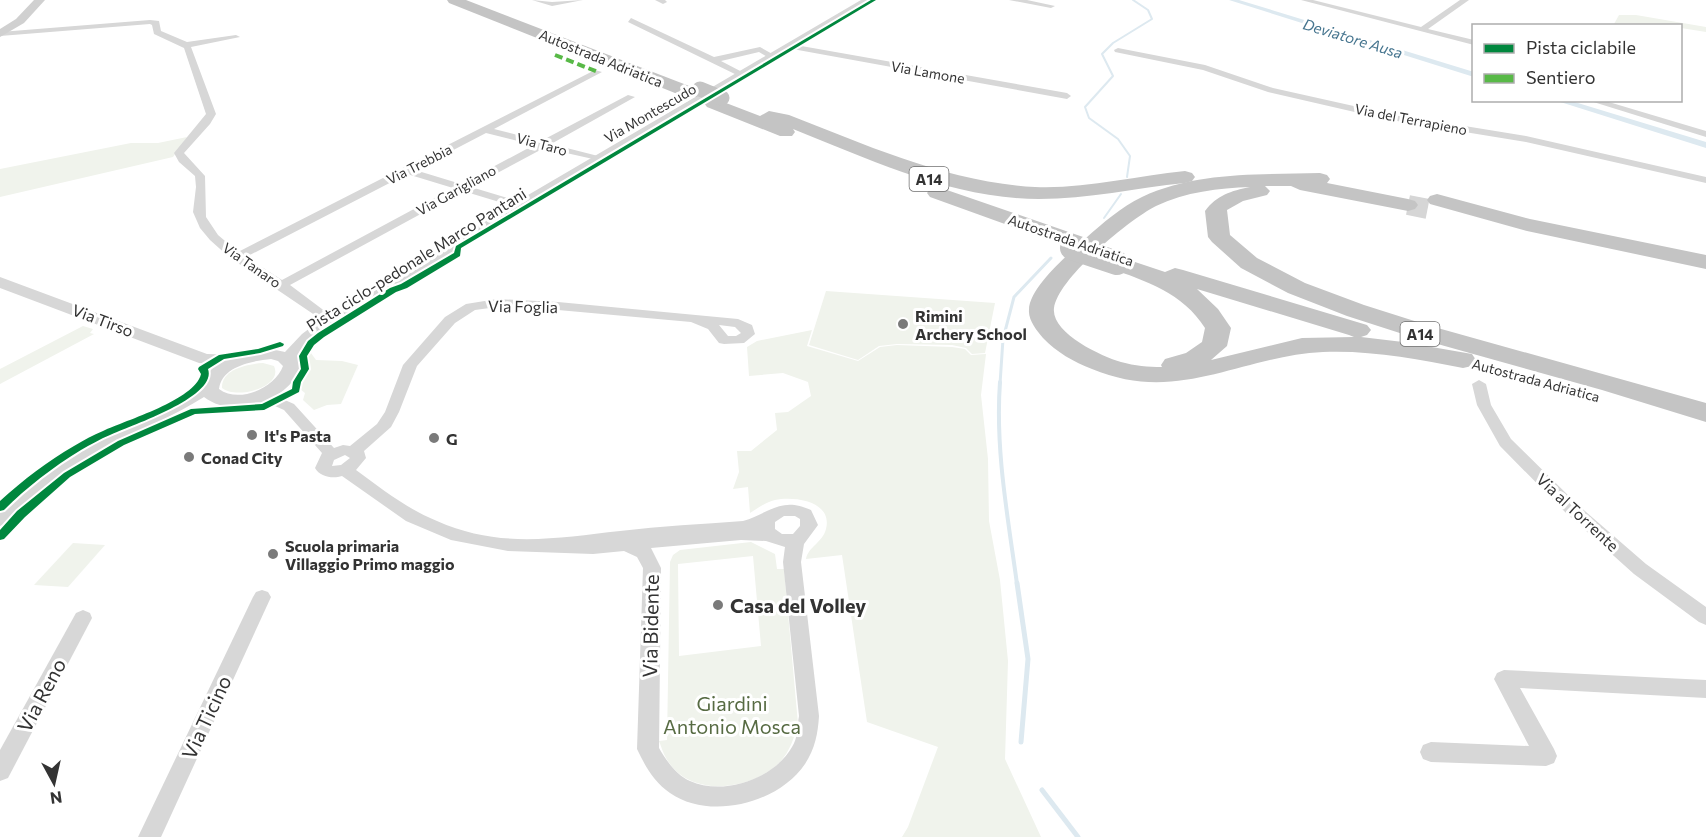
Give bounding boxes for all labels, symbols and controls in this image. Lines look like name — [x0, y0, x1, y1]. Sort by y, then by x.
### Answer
water label: Deviatore Ausa — [1301, 14, 1405, 62]
legend — [1472, 24, 1682, 102]
street label: Autostrada Adriatica — [537, 25, 665, 91]
text: Pista ciclabile — [1526, 36, 1636, 58]
street label: Via Lamone — [890, 57, 966, 87]
text: Sentiero — [1526, 66, 1596, 88]
street label: Via Montescudo — [601, 80, 699, 146]
street label: Via del Terrapieno — [1353, 100, 1469, 138]
street label: Via Taro — [515, 129, 569, 159]
street label: Via Trebbia — [383, 140, 455, 188]
street label: Via Garigliano — [413, 161, 499, 219]
road number: A14 — [910, 167, 948, 191]
street label: Pista ciclo-pedonale Marco Pantani — [303, 183, 529, 335]
street label: Autostrada Adriatica — [1006, 211, 1136, 269]
street label: Via Tanaro — [220, 239, 284, 291]
street label: Via Foglia — [488, 296, 558, 316]
street label: Via Tirso — [70, 300, 136, 340]
place label: Rimini Archery School — [915, 306, 1027, 343]
marker: Rimini Archery School — [896, 317, 910, 331]
road number: A14 — [1400, 322, 1440, 346]
street label: Autostrada Adriatica — [1470, 355, 1602, 405]
place label: It's Pasta — [264, 426, 331, 445]
marker: It's Pasta — [245, 428, 259, 442]
place label: G — [446, 429, 458, 448]
marker: G — [427, 431, 441, 445]
place label: Conad City — [201, 448, 283, 467]
marker: Conad City — [182, 450, 196, 464]
street label: Via al Torrente — [1533, 469, 1623, 555]
place label: Scuola primaria Villaggio Primo maggio — [285, 536, 455, 573]
marker: Scuola primaria Villaggio Primo maggio — [266, 547, 280, 561]
street label: Via Bidente — [637, 574, 663, 678]
place label: Casa del Volley — [730, 593, 866, 617]
marker: Casa del Volley — [711, 598, 725, 612]
street label: Via Reno — [12, 654, 70, 736]
street label: Via Ticino — [176, 671, 236, 763]
park label: Giardini Antonio Mosca — [663, 691, 801, 738]
north arrow — [24, 753, 84, 813]
text: N — [49, 788, 63, 809]

